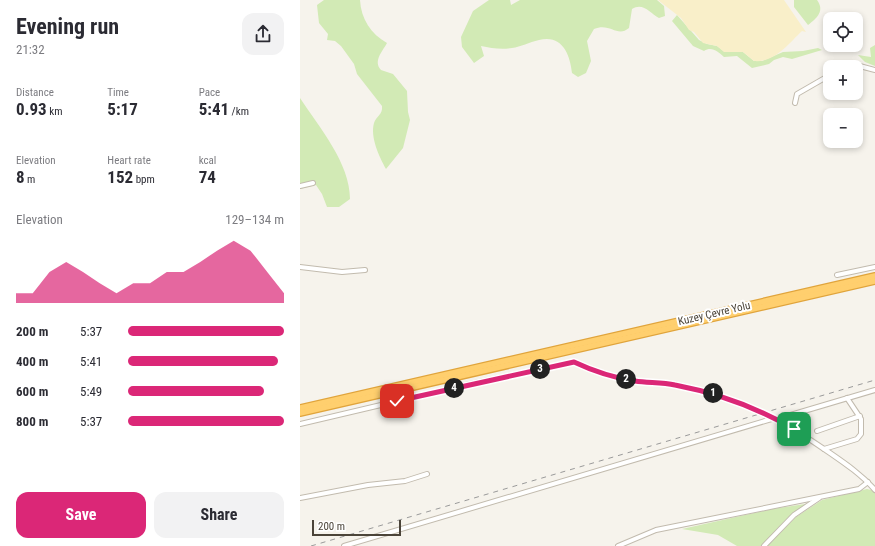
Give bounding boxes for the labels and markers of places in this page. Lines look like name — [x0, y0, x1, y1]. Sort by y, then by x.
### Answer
pin: 3 — [530, 359, 550, 379]
pin: 2 — [616, 369, 636, 389]
pin: 4 — [444, 378, 464, 398]
pin: 1 — [703, 383, 723, 403]
pin — [380, 384, 414, 418]
pin — [777, 412, 811, 446]

